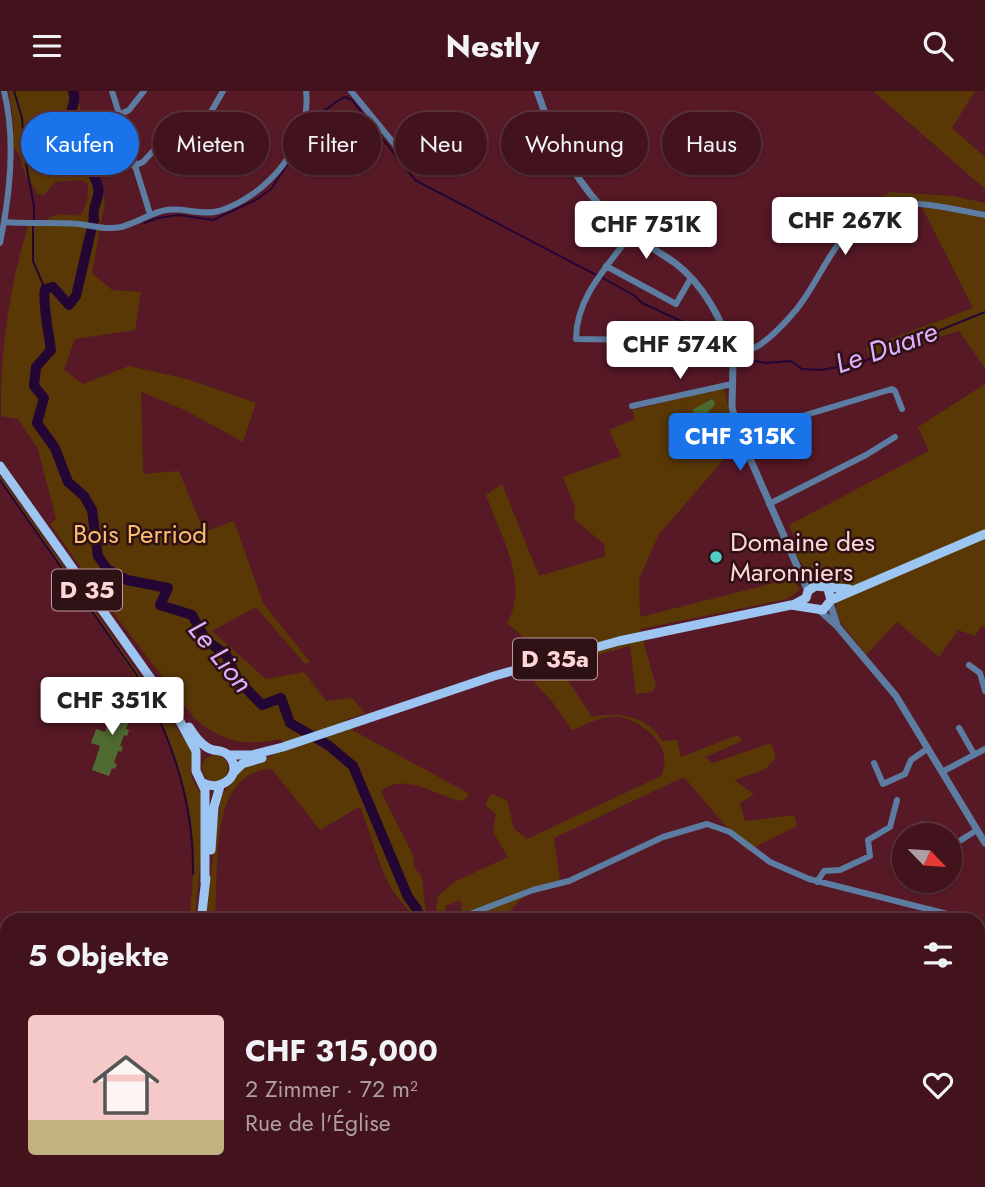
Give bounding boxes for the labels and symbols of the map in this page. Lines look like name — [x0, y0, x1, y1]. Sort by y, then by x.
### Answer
pin: CHF 267K — [773, 197, 917, 257]
pin: CHF 751K — [574, 201, 718, 261]
water label: Le Duare — [829, 311, 943, 384]
pin: CHF 574K — [608, 321, 752, 381]
pin: CHF 315K — [668, 413, 812, 473]
park label: Bois Perriod — [73, 515, 207, 553]
place label: Domaine des Maronniers — [730, 523, 875, 591]
marker: Domaine des Maronniers — [708, 549, 724, 565]
road number: D 35 — [52, 569, 122, 611]
water label: Le Lion — [179, 611, 263, 701]
road number: D 35a — [513, 639, 597, 679]
pin: CHF 351K — [40, 677, 184, 737]
north arrow — [892, 823, 962, 893]

